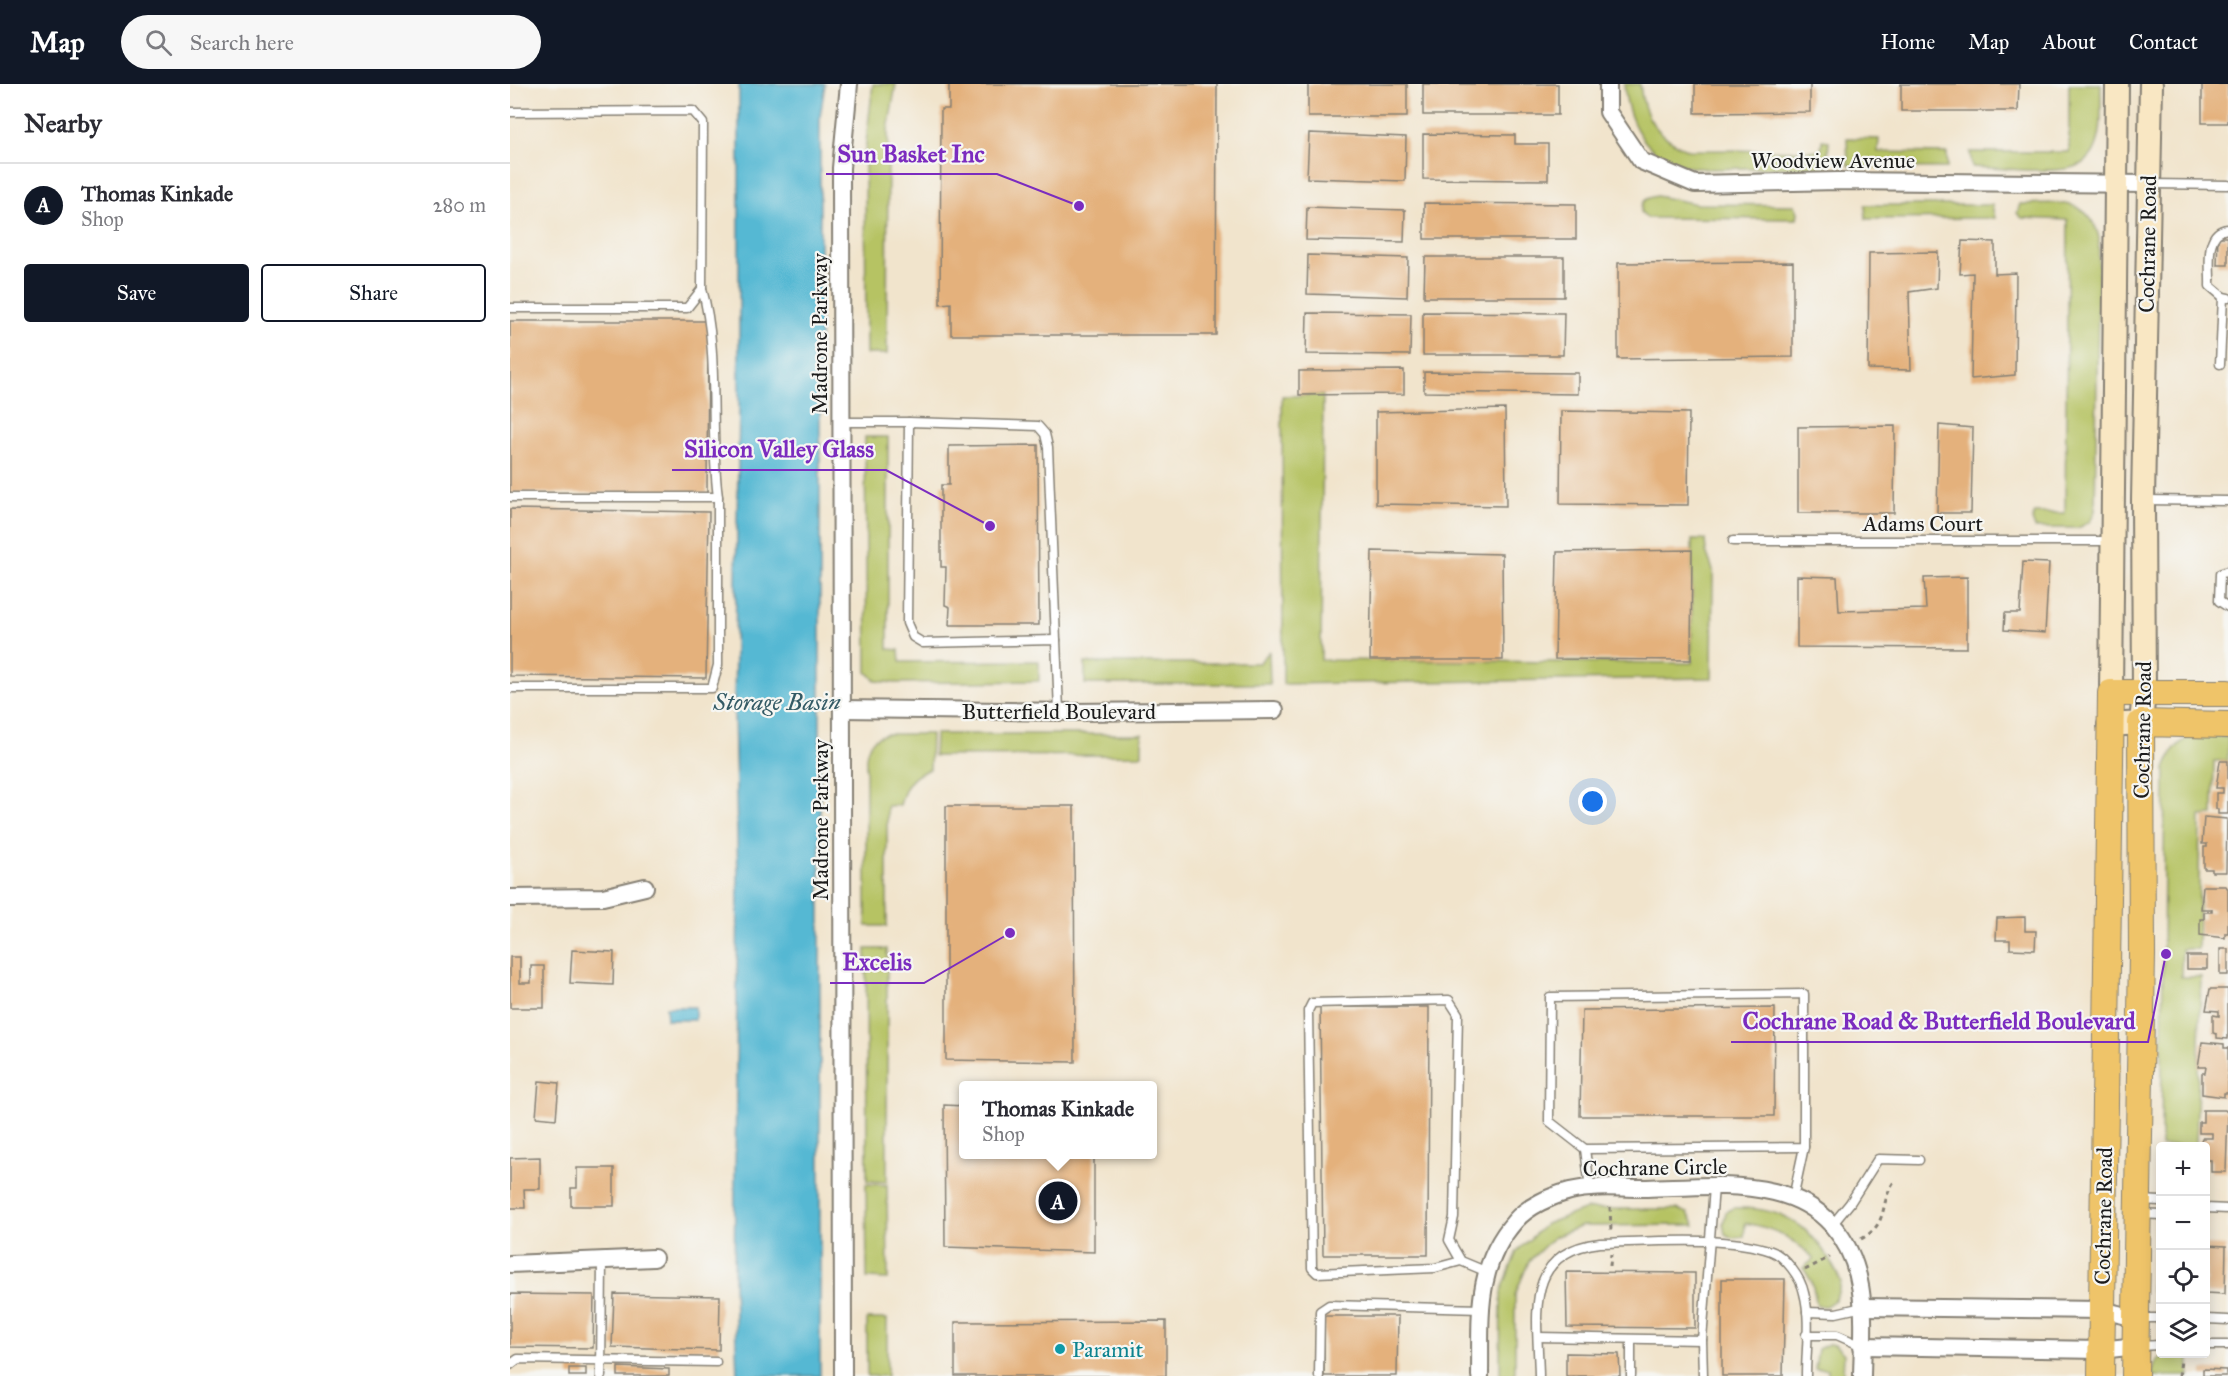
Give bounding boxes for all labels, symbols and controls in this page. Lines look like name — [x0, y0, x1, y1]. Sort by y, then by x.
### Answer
search box — [121, 15, 541, 69]
text: Map — [30, 25, 85, 60]
icon: search — [142, 26, 175, 59]
text: Search here — [190, 29, 294, 56]
text: Home — [1880, 29, 1935, 55]
text: Map — [1968, 29, 2009, 55]
text: About — [2042, 29, 2096, 55]
text: Contact — [2129, 29, 2198, 55]
text: Nearby — [24, 107, 102, 139]
callout: Sun Basket Inc — [826, 132, 997, 174]
text: Sun Basket Inc — [837, 139, 985, 169]
street label: Woodview Avenue — [1751, 147, 1915, 174]
street label: Cochrane Road — [2133, 175, 2162, 313]
text: Thomas Kinkade — [81, 180, 233, 207]
text: A — [37, 193, 50, 217]
text: 280 m — [433, 193, 486, 217]
text: Shop — [81, 207, 124, 231]
street label: Madrone Parkway — [806, 252, 833, 415]
button: Save — [24, 264, 249, 322]
button: Share — [261, 264, 486, 322]
callout: Silicon Valley Glass — [672, 428, 886, 470]
text: Silicon Valley Glass — [684, 434, 874, 464]
street label: Adams Court — [1862, 510, 1983, 537]
street label: Cochrane Road — [2128, 661, 2157, 799]
water label: Storage Basin — [712, 687, 841, 717]
street label: Butterfield Boulevard — [962, 698, 1156, 725]
street label: Madrone Parkway — [807, 738, 834, 901]
your location — [1578, 787, 1607, 816]
callout: Excelis — [830, 941, 924, 983]
text: Excelis — [842, 947, 912, 977]
callout: Cochrane Road & Butterfield Boulevard — [1731, 1000, 2148, 1042]
text: Cochrane Road & Butterfield Boulevard — [1742, 1006, 2137, 1036]
popup — [959, 1081, 1157, 1159]
text: Thomas Kinkade — [982, 1095, 1134, 1122]
text: Shop — [982, 1122, 1025, 1146]
map controls — [2156, 1142, 2210, 1358]
button: + — [2156, 1142, 2210, 1196]
street label: Cochrane Road — [2089, 1147, 2118, 1285]
street label: Cochrane Circle — [1582, 1153, 1728, 1182]
pin: A — [1038, 1178, 1078, 1224]
button: − — [2156, 1196, 2210, 1250]
button: locate — [2156, 1250, 2210, 1304]
button: layers — [2156, 1304, 2210, 1358]
place label: Paramit — [1072, 1336, 1143, 1363]
marker: Paramit — [1053, 1342, 1067, 1356]

